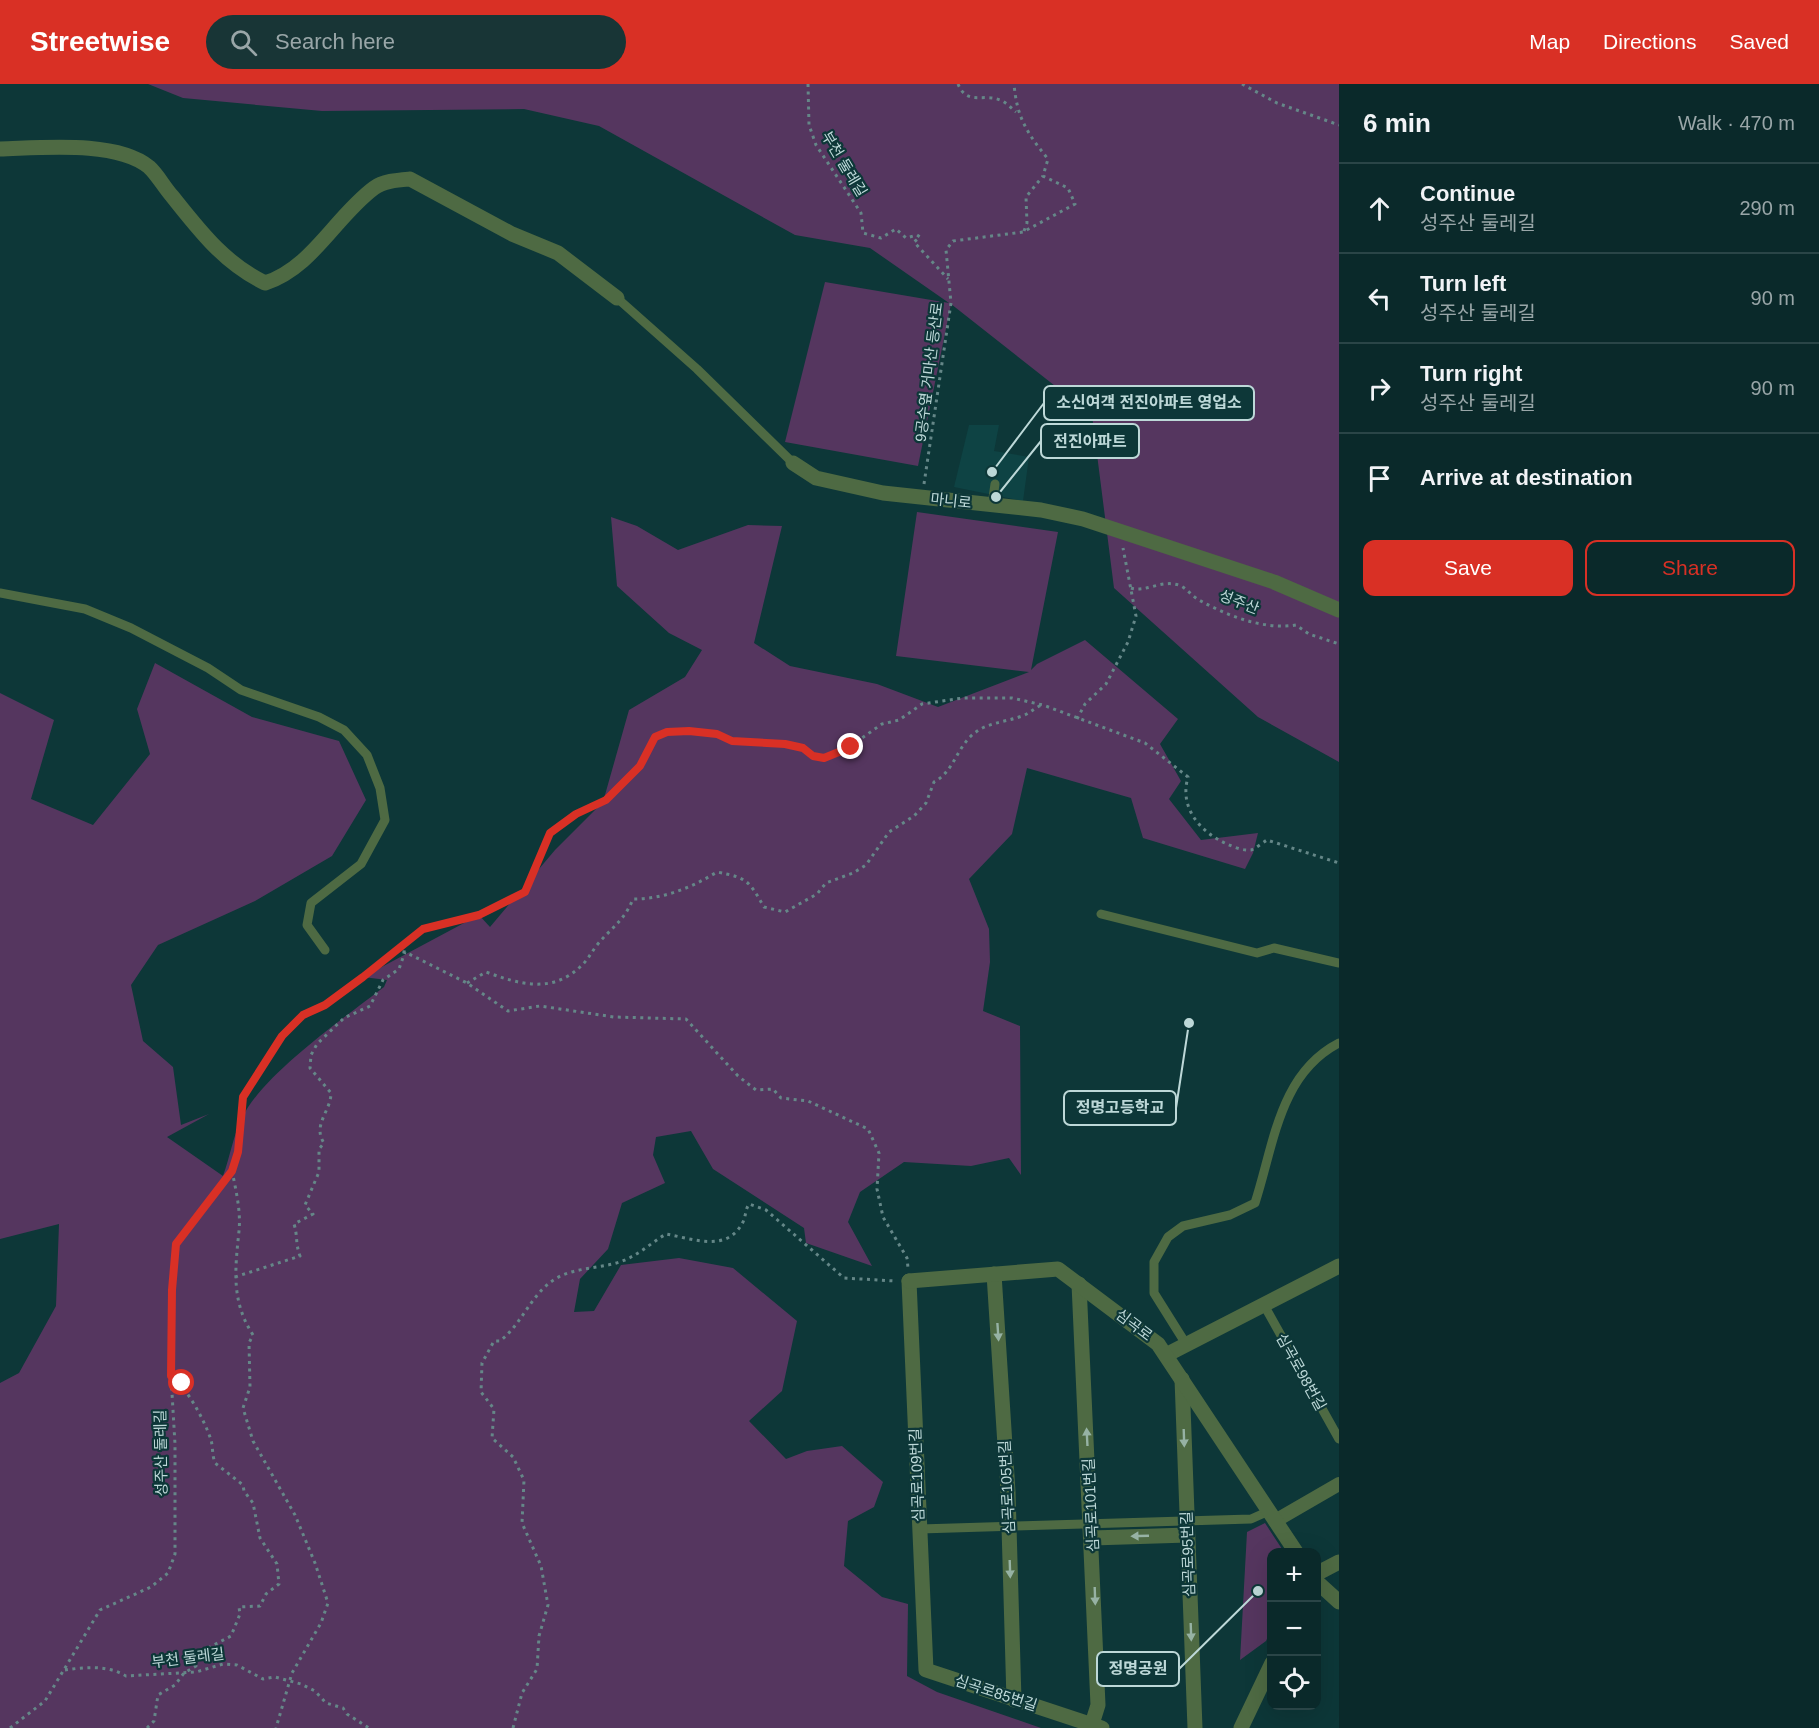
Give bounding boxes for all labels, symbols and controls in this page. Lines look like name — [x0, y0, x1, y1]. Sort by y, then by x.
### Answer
search box — [206, 15, 626, 69]
text: Streetwise — [30, 26, 170, 57]
icon: search — [227, 26, 260, 59]
text: Search here — [275, 29, 395, 54]
text: Map — [1529, 30, 1570, 53]
text: Directions — [1603, 30, 1696, 53]
text: Saved — [1729, 30, 1789, 53]
text: 6 min — [1363, 108, 1431, 138]
text: Walk · 470 m — [1678, 112, 1795, 134]
street label: 부천 둘레길 — [818, 128, 871, 199]
text: Continue — [1420, 181, 1515, 206]
icon: ahead — [1363, 192, 1396, 225]
text: 290 m — [1739, 197, 1795, 219]
text: 성주산 둘레길 — [1420, 212, 1536, 234]
text: Turn left — [1420, 271, 1506, 296]
icon: left — [1363, 282, 1396, 315]
text: 90 m — [1751, 287, 1795, 309]
street label: 9공수옆 거마산 등산로 — [911, 301, 946, 443]
text: 성주산 둘레길 — [1420, 302, 1536, 324]
text: Turn right — [1420, 361, 1522, 386]
icon: right — [1363, 372, 1396, 405]
text: 90 m — [1751, 377, 1795, 399]
callout: 소신여객 전진아파트 영업소 — [1044, 386, 1254, 420]
text: 성주산 둘레길 — [1420, 392, 1536, 414]
text: 소신여객 전진아파트 영업소 — [1056, 394, 1242, 411]
callout: 전진아파트 — [1041, 424, 1139, 458]
text: 전진아파트 — [1053, 433, 1127, 450]
icon: arrive — [1363, 462, 1396, 495]
text: Arrive at destination — [1420, 465, 1633, 490]
street label: 마니로 — [930, 490, 973, 511]
button: Save — [1363, 540, 1573, 596]
button: Share — [1585, 540, 1795, 596]
street label: 성주산 — [1217, 586, 1262, 617]
route end — [837, 733, 863, 759]
callout: 정명고등학교 — [1064, 1091, 1176, 1125]
text: 정명고등학교 — [1076, 1098, 1164, 1116]
street label: 심곡로 — [1113, 1305, 1156, 1344]
one-way arrow — [993, 1323, 1003, 1342]
street label: 심곡로98번길 — [1273, 1330, 1330, 1413]
route start — [168, 1369, 194, 1395]
street label: 성주산 둘레길 — [151, 1409, 170, 1497]
street label: 심곡로109번길 — [906, 1428, 927, 1522]
one-way arrow — [1083, 1428, 1092, 1447]
one-way arrow — [1179, 1428, 1189, 1447]
street label: 심곡로105번길 — [996, 1440, 1017, 1534]
street label: 심곡로101번길 — [1080, 1458, 1101, 1552]
street label: 심곡로95번길 — [1178, 1511, 1197, 1597]
one-way arrow — [1131, 1532, 1150, 1541]
map controls — [1267, 1548, 1321, 1710]
button: + — [1267, 1548, 1321, 1602]
one-way arrow — [1005, 1560, 1015, 1579]
one-way arrow — [1090, 1587, 1099, 1606]
button: − — [1267, 1602, 1321, 1656]
one-way arrow — [1187, 1623, 1196, 1642]
street label: 부천 둘레길 — [151, 1645, 225, 1670]
callout: 정명공원 — [1097, 1652, 1179, 1686]
button: locate — [1267, 1656, 1321, 1710]
text: 정명공원 — [1109, 1660, 1167, 1677]
street label: 심곡로85번길 — [953, 1671, 1040, 1714]

